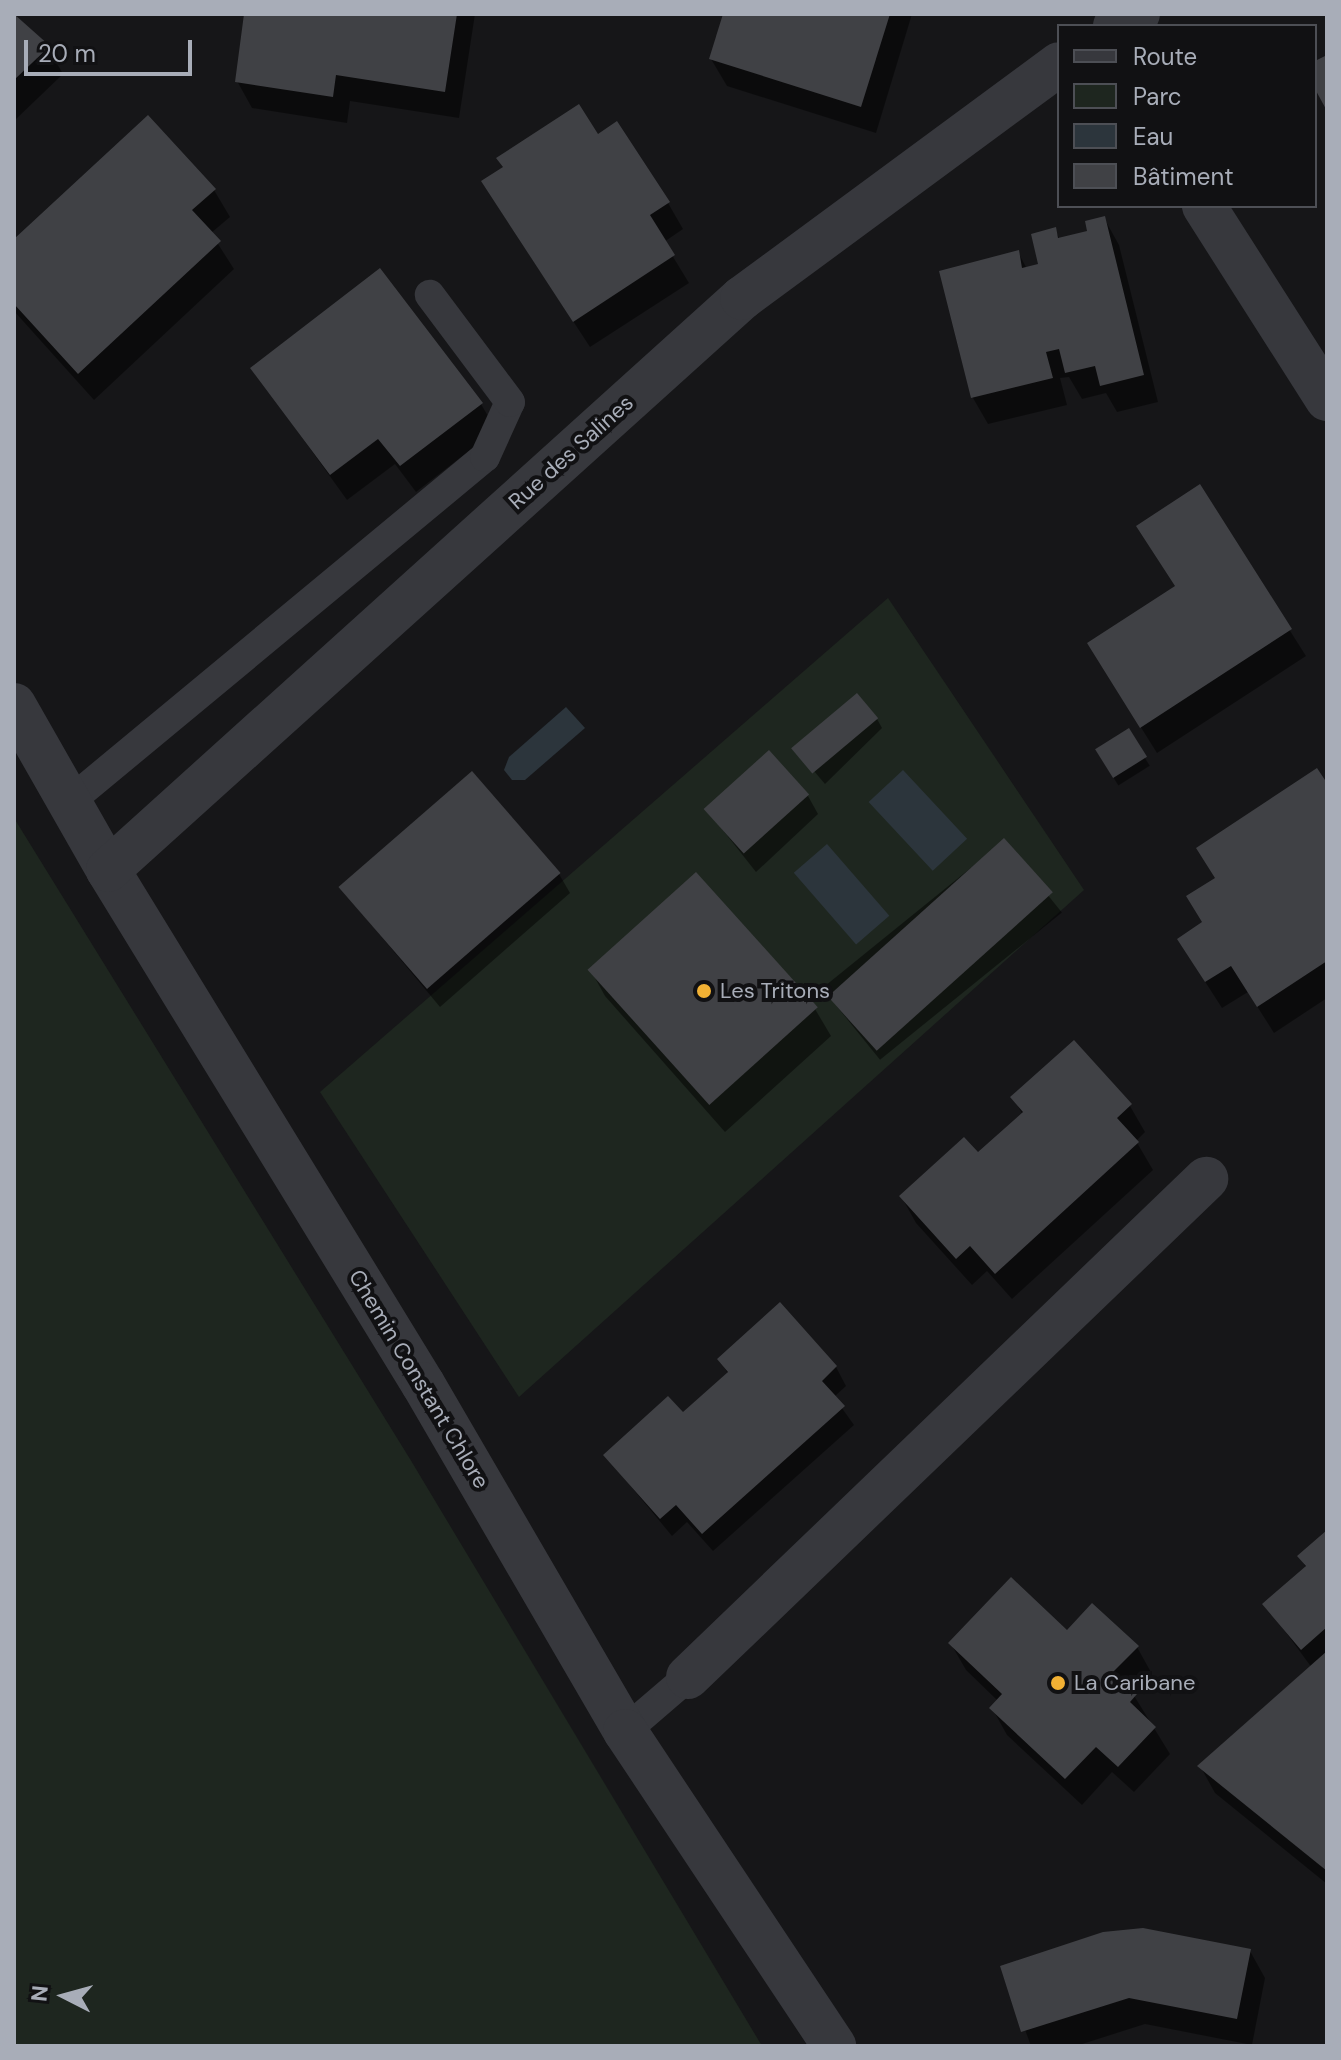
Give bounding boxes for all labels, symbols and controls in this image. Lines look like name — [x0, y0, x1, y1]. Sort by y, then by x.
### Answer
scale bar — [28, 24, 196, 74]
legend — [1057, 24, 1317, 208]
text: 20 m — [38, 38, 96, 69]
text: Route — [1133, 41, 1197, 72]
text: Parc — [1133, 81, 1182, 112]
text: Eau — [1133, 121, 1173, 152]
text: Bâtiment — [1133, 161, 1234, 192]
street label: Rue des Salines — [503, 389, 639, 515]
place label: Les Tritons — [720, 978, 830, 1004]
marker: Les Tritons — [695, 982, 713, 1000]
street label: Chemin Constant Chlore — [343, 1265, 495, 1493]
place label: La Caribane — [1074, 1670, 1195, 1696]
marker: La Caribane — [1049, 1674, 1067, 1692]
north arrow — [24, 1956, 104, 2036]
text: N — [24, 1984, 55, 2003]

